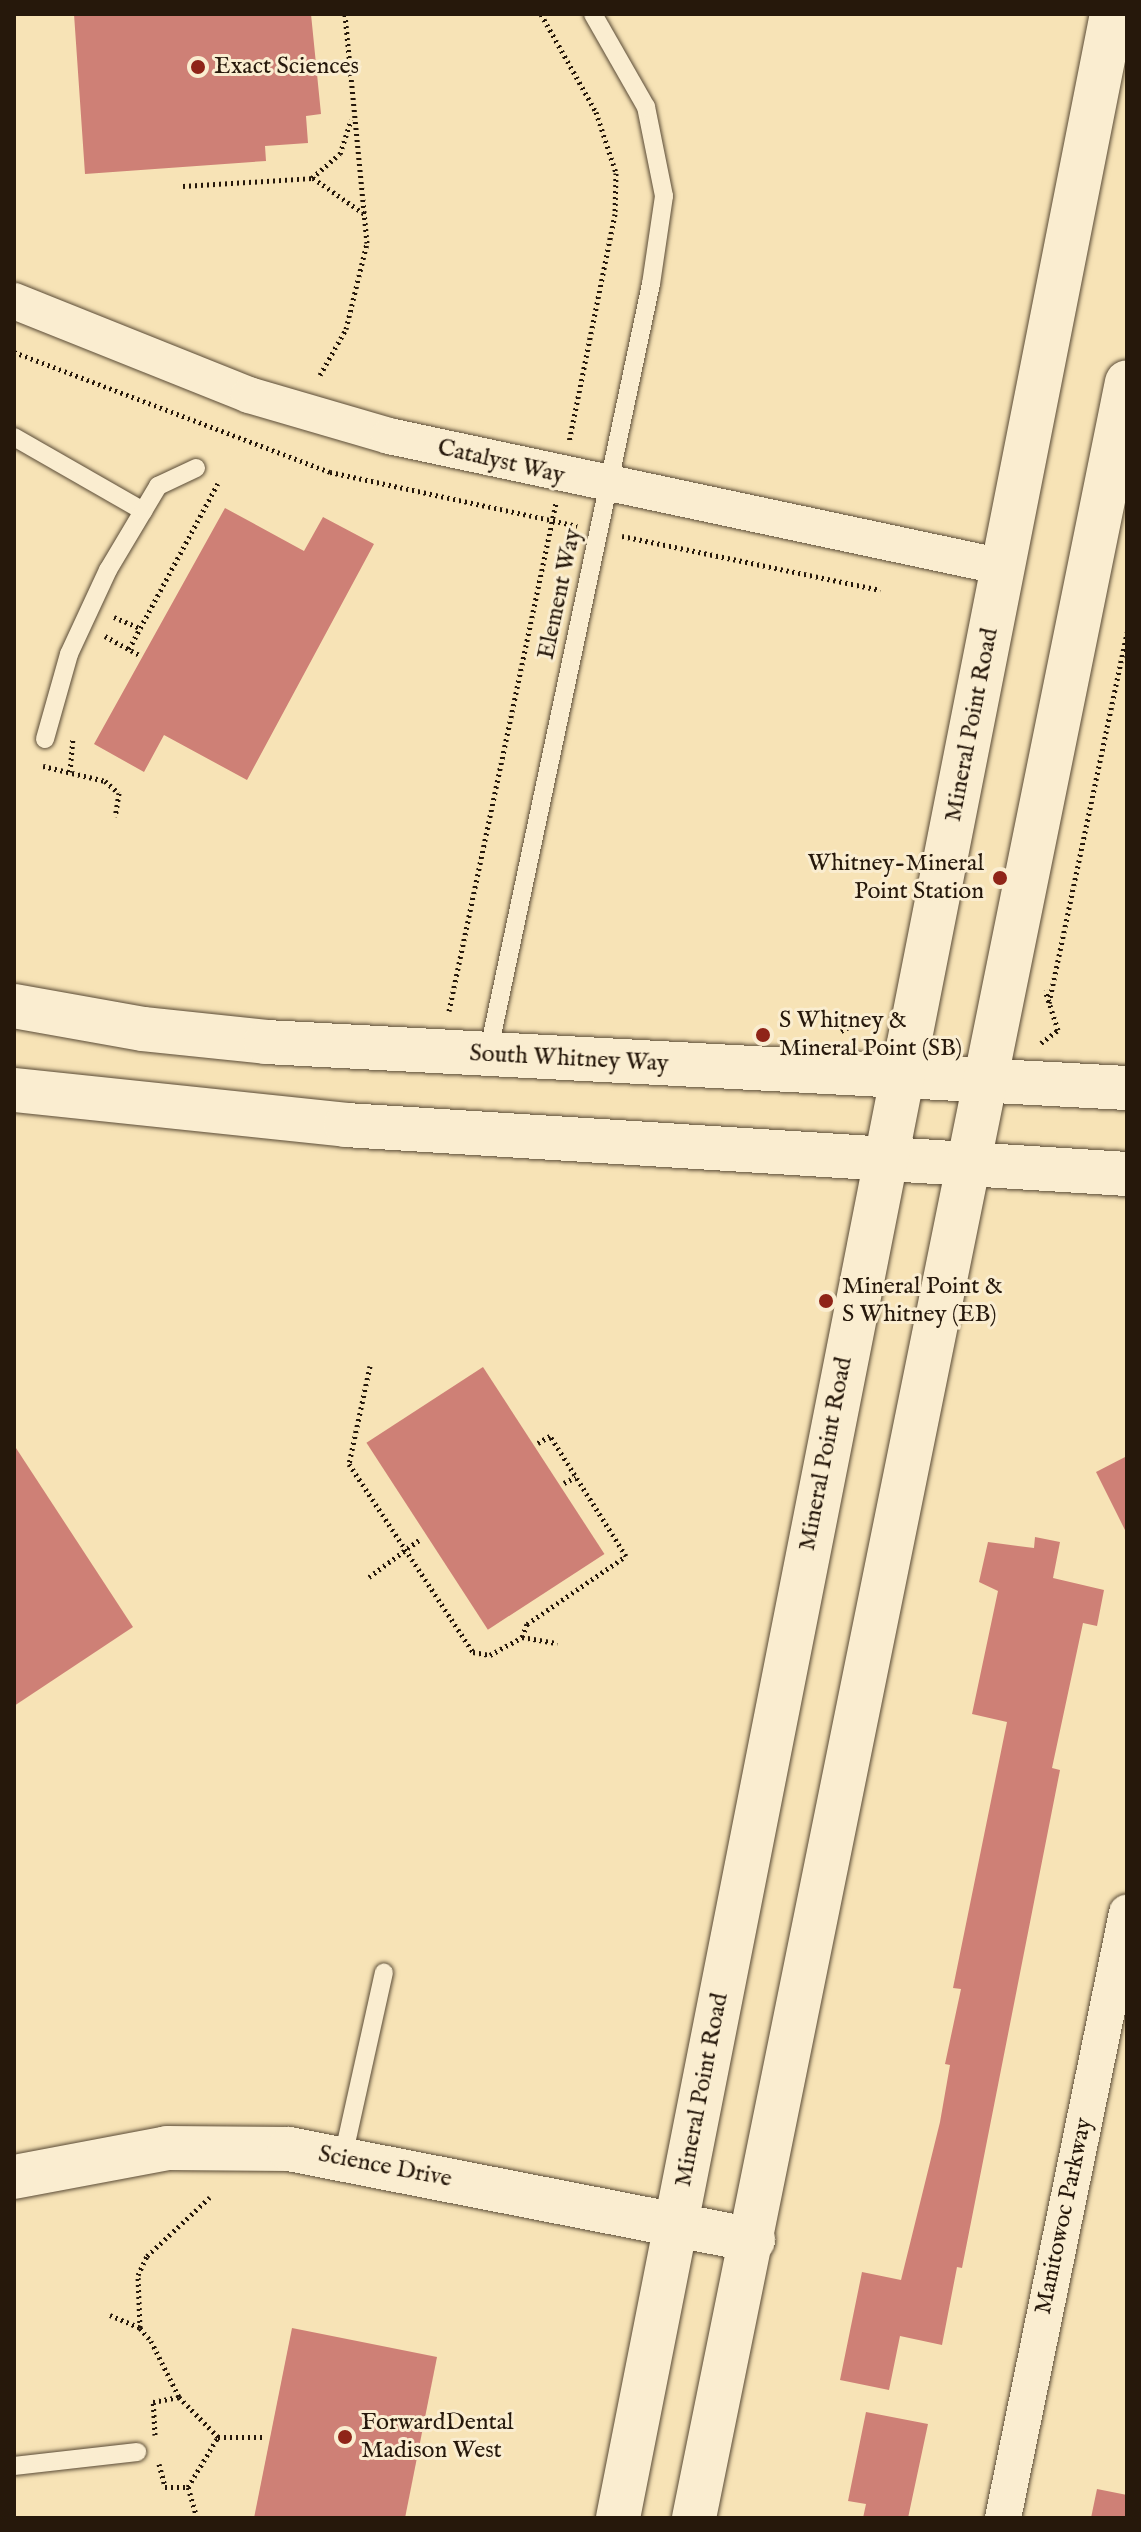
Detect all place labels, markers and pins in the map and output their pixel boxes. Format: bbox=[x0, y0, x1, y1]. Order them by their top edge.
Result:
place label: Exact Sciences bbox=[214, 53, 359, 81]
marker: Exact Sciences bbox=[189, 58, 207, 76]
place label: Whitney-Mineral Point Station bbox=[807, 850, 984, 906]
marker: Whitney-Mineral Point Station bbox=[991, 869, 1009, 887]
place label: S Whitney & Mineral Point (SB) bbox=[779, 1007, 962, 1063]
marker: S Whitney & Mineral Point (SB) bbox=[754, 1026, 772, 1044]
place label: Mineral Point & S Whitney (EB) bbox=[842, 1273, 1003, 1329]
marker: Mineral Point & S Whitney (EB) bbox=[817, 1292, 835, 1310]
place label: ForwardDental Madison West bbox=[361, 2409, 514, 2465]
marker: ForwardDental Madison West bbox=[336, 2428, 354, 2446]

